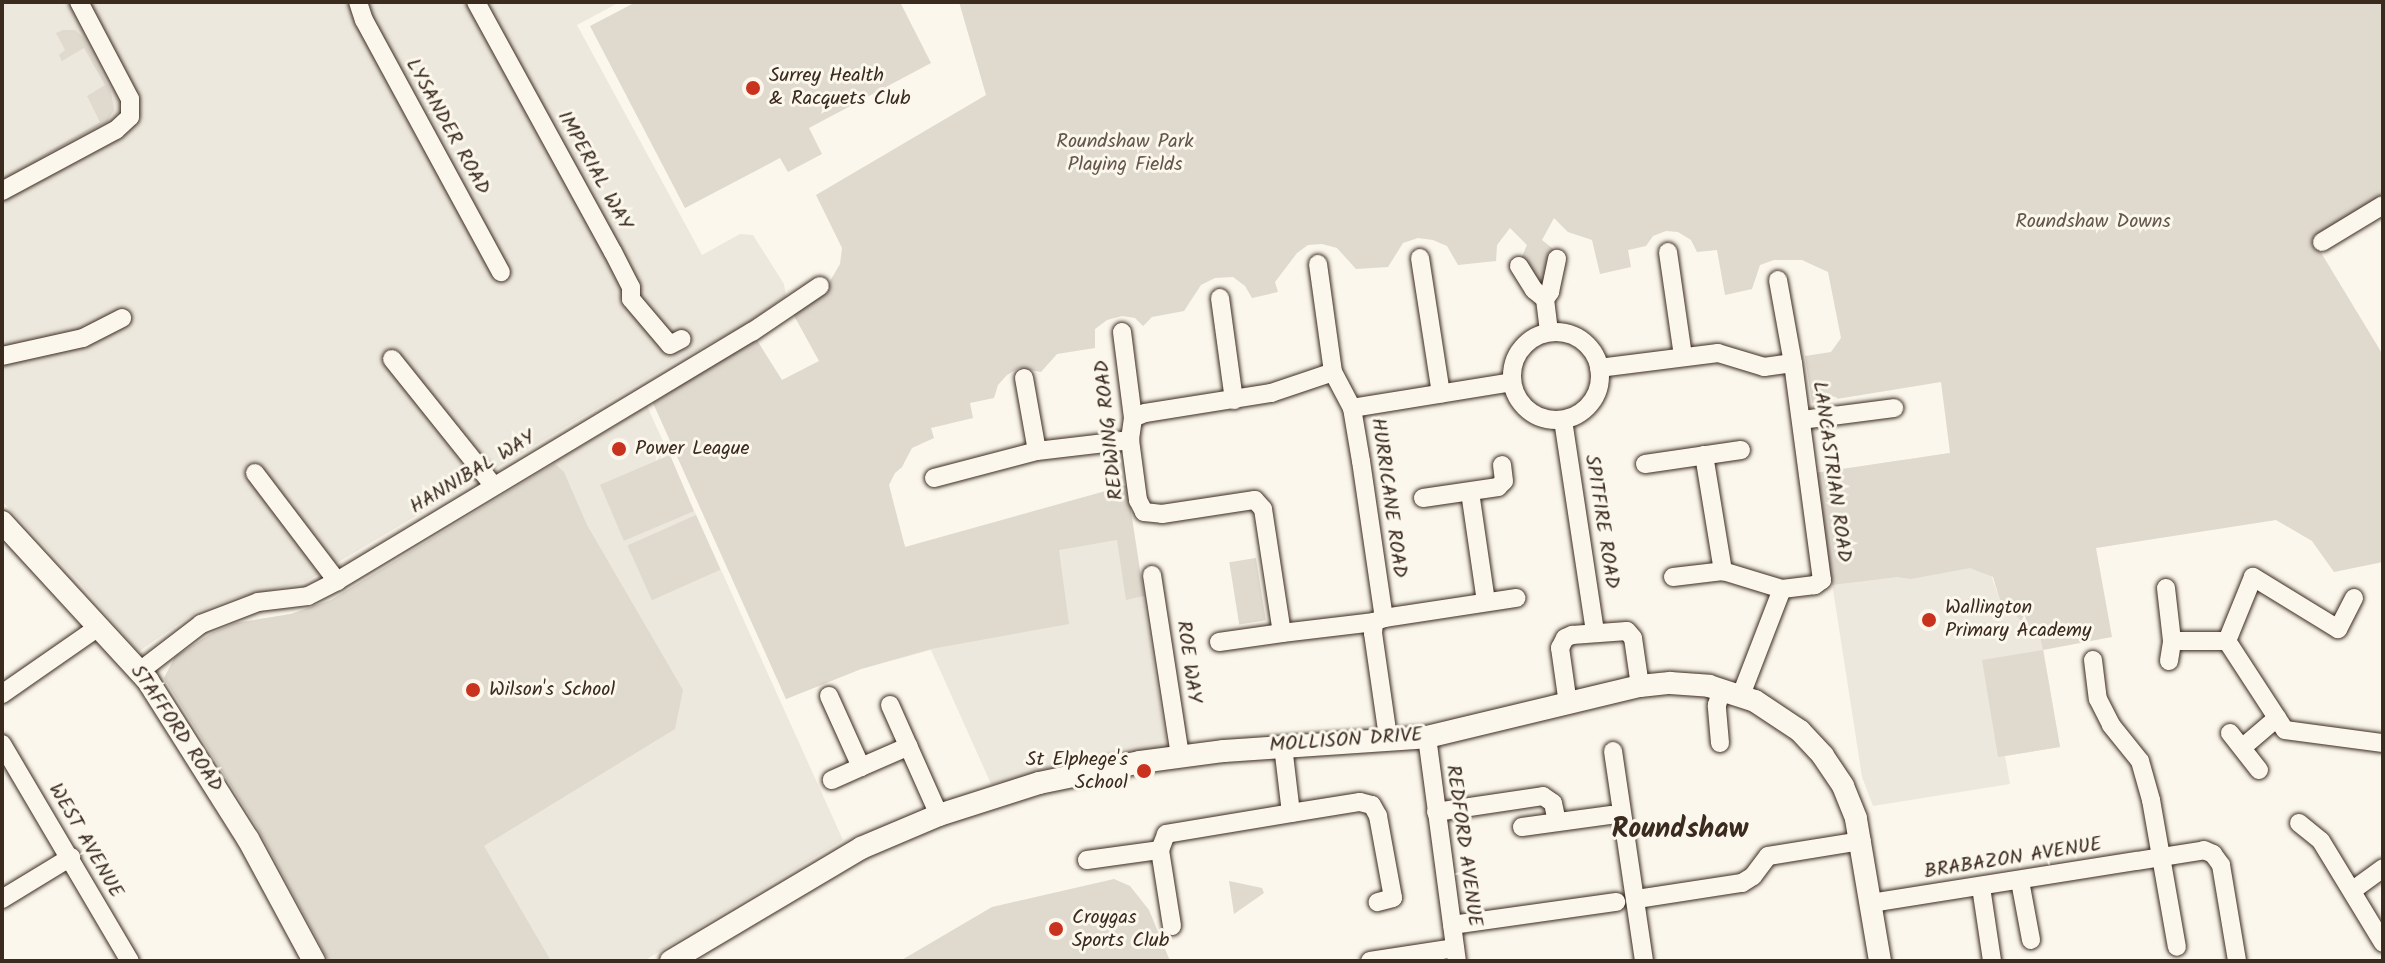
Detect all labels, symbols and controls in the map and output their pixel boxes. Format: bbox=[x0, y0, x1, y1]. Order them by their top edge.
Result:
street label: LYSANDER ROAD bbox=[400, 55, 494, 199]
place label: Surrey Health & Racquets Club bbox=[769, 64, 910, 111]
marker: Surrey Health & Racquets Club bbox=[744, 79, 762, 97]
street label: IMPERIAL WAY bbox=[551, 107, 637, 235]
park label: Roundshaw Park Playing Fields bbox=[1056, 130, 1194, 177]
park label: Roundshaw Downs bbox=[2015, 210, 2171, 234]
street label: REDWING ROAD bbox=[1091, 359, 1129, 501]
street label: LANCASTRIAN ROAD bbox=[1806, 380, 1856, 564]
street label: HURRICANE ROAD bbox=[1365, 416, 1411, 580]
street label: HANNIBAL WAY bbox=[406, 426, 540, 520]
place label: Power League bbox=[635, 437, 749, 461]
marker: Power League bbox=[610, 440, 628, 458]
street label: SPITFIRE ROAD bbox=[1579, 453, 1623, 591]
place label: Wallington Primary Academy bbox=[1945, 596, 2091, 643]
marker: Wallington Primary Academy bbox=[1920, 611, 1938, 629]
street label: ROE WAY bbox=[1170, 619, 1206, 705]
street label: STAFFORD ROAD bbox=[125, 661, 227, 797]
place label: Wilson's School bbox=[489, 678, 615, 702]
marker: Wilson's School bbox=[464, 681, 482, 699]
street label: MOLLISON DRIVE bbox=[1269, 724, 1423, 758]
place label: St Elphege's School bbox=[1026, 748, 1128, 795]
marker: St Elphege's School bbox=[1135, 762, 1153, 780]
street label: REDFORD AVENUE bbox=[1440, 763, 1486, 929]
street label: WEST AVENUE bbox=[43, 779, 127, 903]
district label: Roundshaw bbox=[1612, 813, 1748, 847]
street label: BRABAZON AVENUE bbox=[1923, 833, 2103, 885]
place label: Croygas Sports Club bbox=[1072, 906, 1169, 953]
marker: Croygas Sports Club bbox=[1047, 920, 1065, 938]

